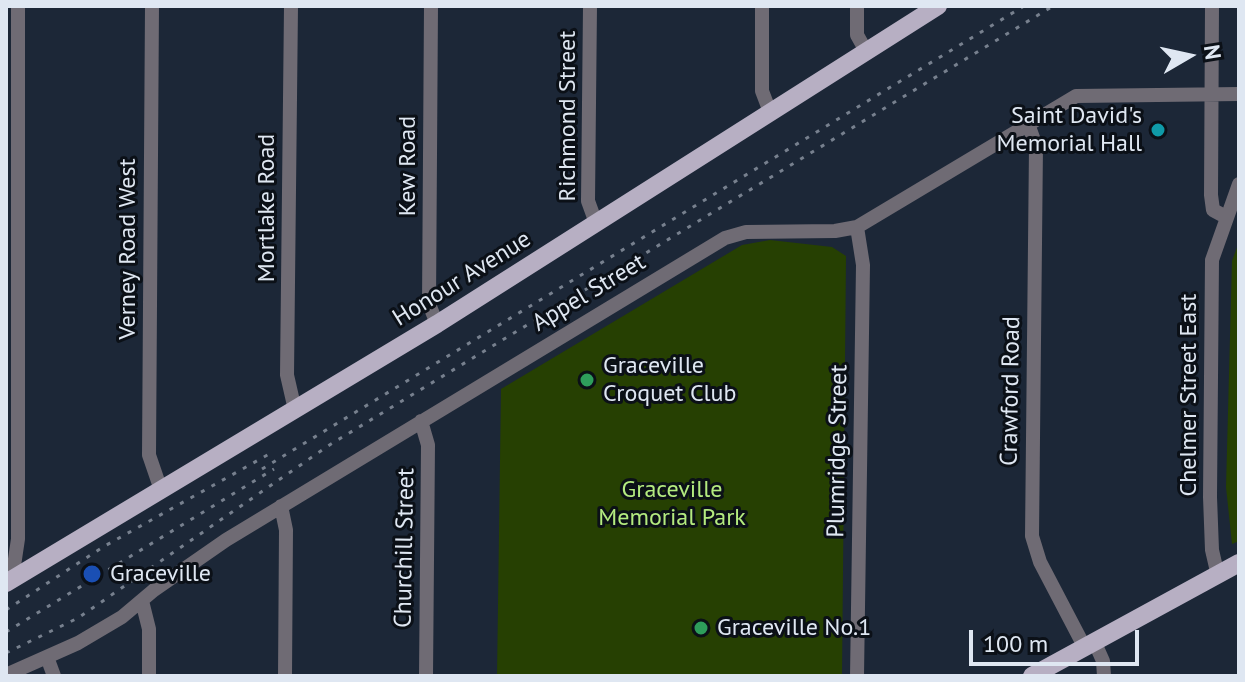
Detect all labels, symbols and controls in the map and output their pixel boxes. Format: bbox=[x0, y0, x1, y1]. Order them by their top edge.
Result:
north arrow bbox=[1149, 16, 1229, 96]
street label: Richmond Street bbox=[554, 31, 582, 201]
text: N bbox=[1198, 43, 1228, 62]
place label: Saint David's Memorial Hall bbox=[997, 102, 1142, 158]
street label: Kew Road bbox=[394, 116, 422, 216]
marker: Saint David's Memorial Hall bbox=[1149, 121, 1167, 139]
street label: Mortlake Road bbox=[253, 134, 281, 282]
street label: Verney Road West bbox=[114, 158, 142, 340]
street label: Honour Avenue bbox=[388, 225, 536, 333]
street label: Appel Street bbox=[527, 248, 651, 338]
street label: Chelmer Street East bbox=[1175, 294, 1203, 496]
street label: Crawford Road bbox=[995, 316, 1027, 466]
place label: Graceville Croquet Club bbox=[603, 352, 736, 408]
street label: Plumridge Street bbox=[822, 364, 854, 538]
marker: Graceville Croquet Club bbox=[578, 371, 596, 389]
street label: Churchill Street bbox=[389, 468, 421, 628]
park label: Graceville Memorial Park bbox=[598, 476, 746, 532]
place label: Graceville bbox=[110, 560, 211, 588]
marker: Graceville bbox=[81, 563, 103, 585]
place label: Graceville No.1 bbox=[717, 614, 871, 642]
scale bar bbox=[973, 614, 1143, 664]
marker: Graceville No.1 bbox=[692, 619, 710, 637]
text: 100 m bbox=[983, 628, 1048, 659]

